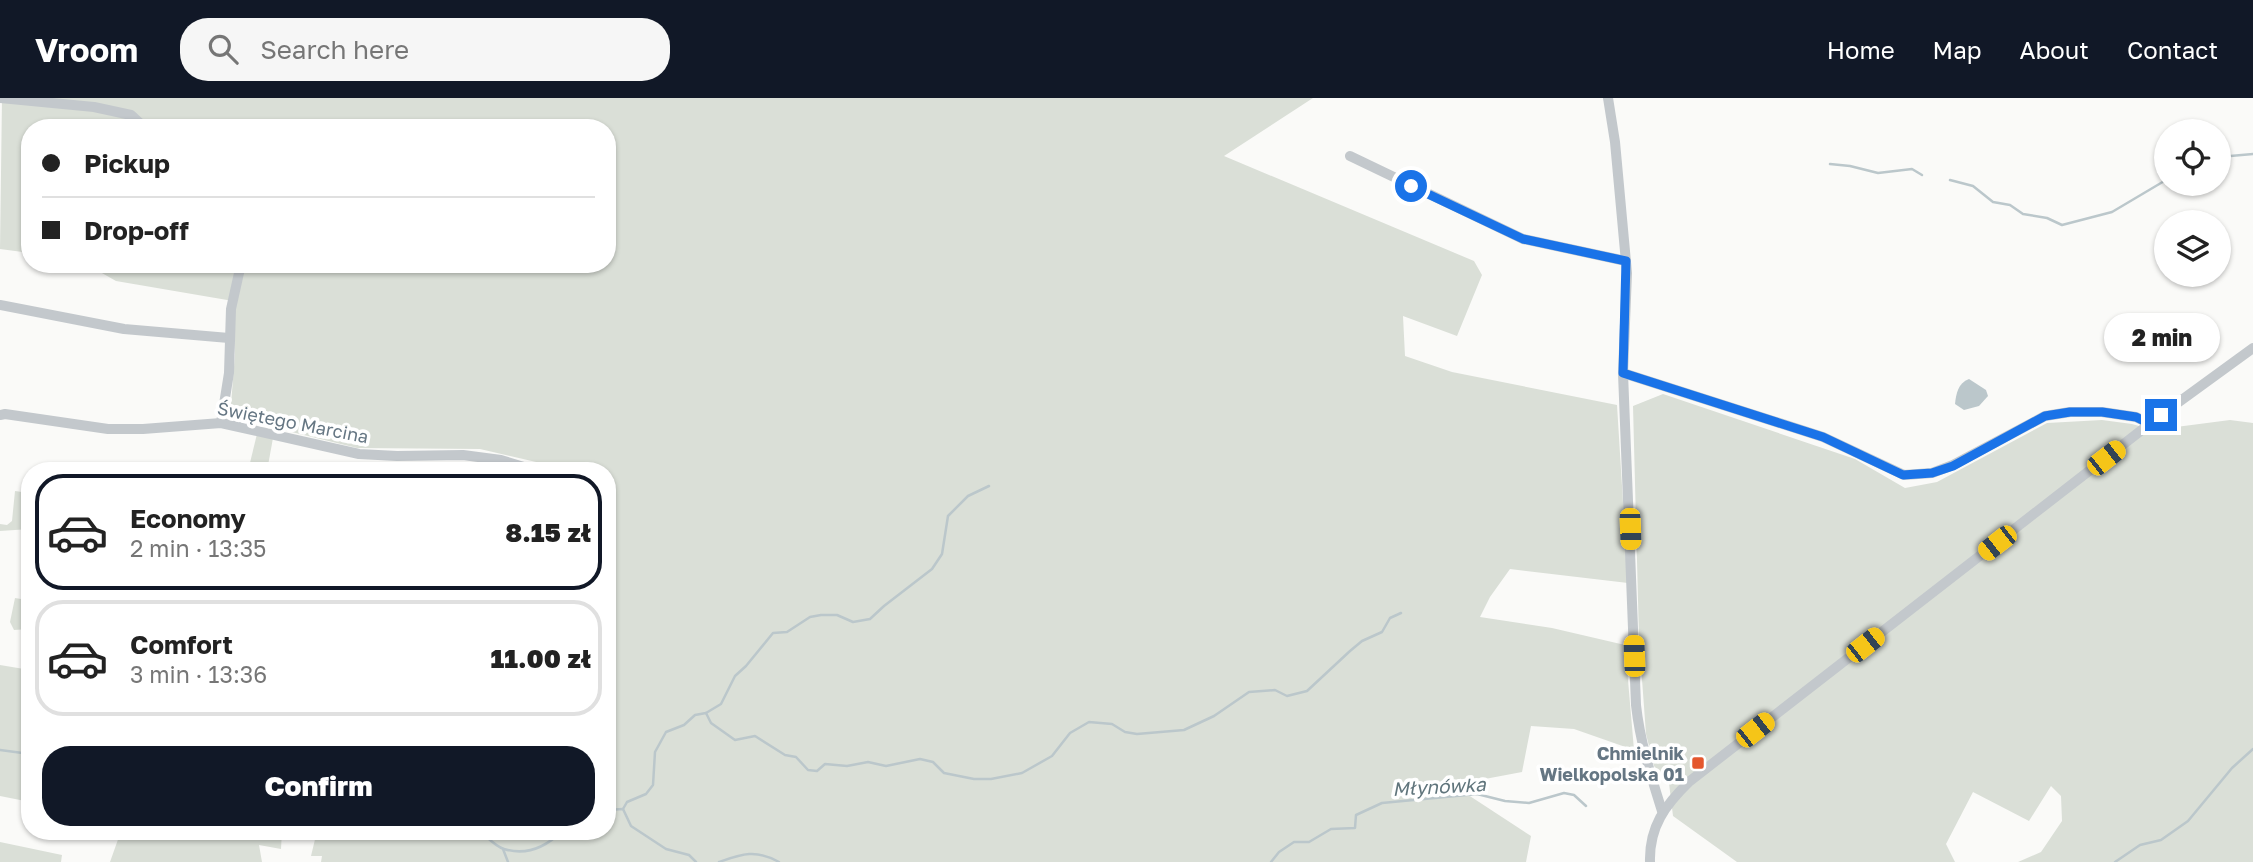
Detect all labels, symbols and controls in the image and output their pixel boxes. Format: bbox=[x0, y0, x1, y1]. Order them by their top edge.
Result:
search box bbox=[180, 18, 670, 81]
text: Vroom bbox=[35, 30, 138, 69]
icon: search bbox=[204, 30, 242, 68]
text: Search here bbox=[260, 34, 409, 65]
text: Home bbox=[1827, 35, 1895, 64]
text: Map bbox=[1933, 35, 1982, 64]
text: About bbox=[2020, 35, 2089, 64]
text: Contact bbox=[2127, 35, 2218, 64]
map controls bbox=[2154, 119, 2231, 287]
button: locate bbox=[2154, 119, 2231, 196]
text: Pickup bbox=[84, 148, 170, 179]
route start bbox=[1395, 170, 1427, 202]
button: layers bbox=[2154, 210, 2231, 287]
text: Drop-off bbox=[84, 215, 189, 246]
callout: 2 min bbox=[2103, 314, 2219, 362]
text: 2 min bbox=[2132, 323, 2192, 351]
street label: Świętego Marcina bbox=[216, 397, 370, 447]
route end bbox=[2145, 399, 2177, 431]
car bbox=[2083, 437, 2130, 479]
icon: car bbox=[46, 501, 109, 564]
text: Economy bbox=[130, 503, 246, 534]
car bbox=[1619, 508, 1642, 550]
text: 8.15 zł bbox=[505, 517, 591, 548]
car bbox=[1974, 522, 2021, 564]
text: 2 min · 13:35 bbox=[130, 534, 266, 562]
car bbox=[1842, 624, 1889, 666]
icon: car bbox=[46, 627, 109, 690]
text: Comfort bbox=[130, 629, 233, 660]
car bbox=[1623, 635, 1646, 677]
text: 11.00 zł bbox=[491, 643, 591, 674]
text: 3 min · 13:36 bbox=[130, 660, 267, 688]
car bbox=[1732, 709, 1779, 751]
place label: Chmielnik Wielkopolska 01 bbox=[1539, 742, 1685, 785]
button: Confirm bbox=[42, 746, 595, 826]
marker: Chmielnik Wielkopolska 01 bbox=[1690, 755, 1706, 771]
water label: Młynówka bbox=[1392, 772, 1487, 800]

